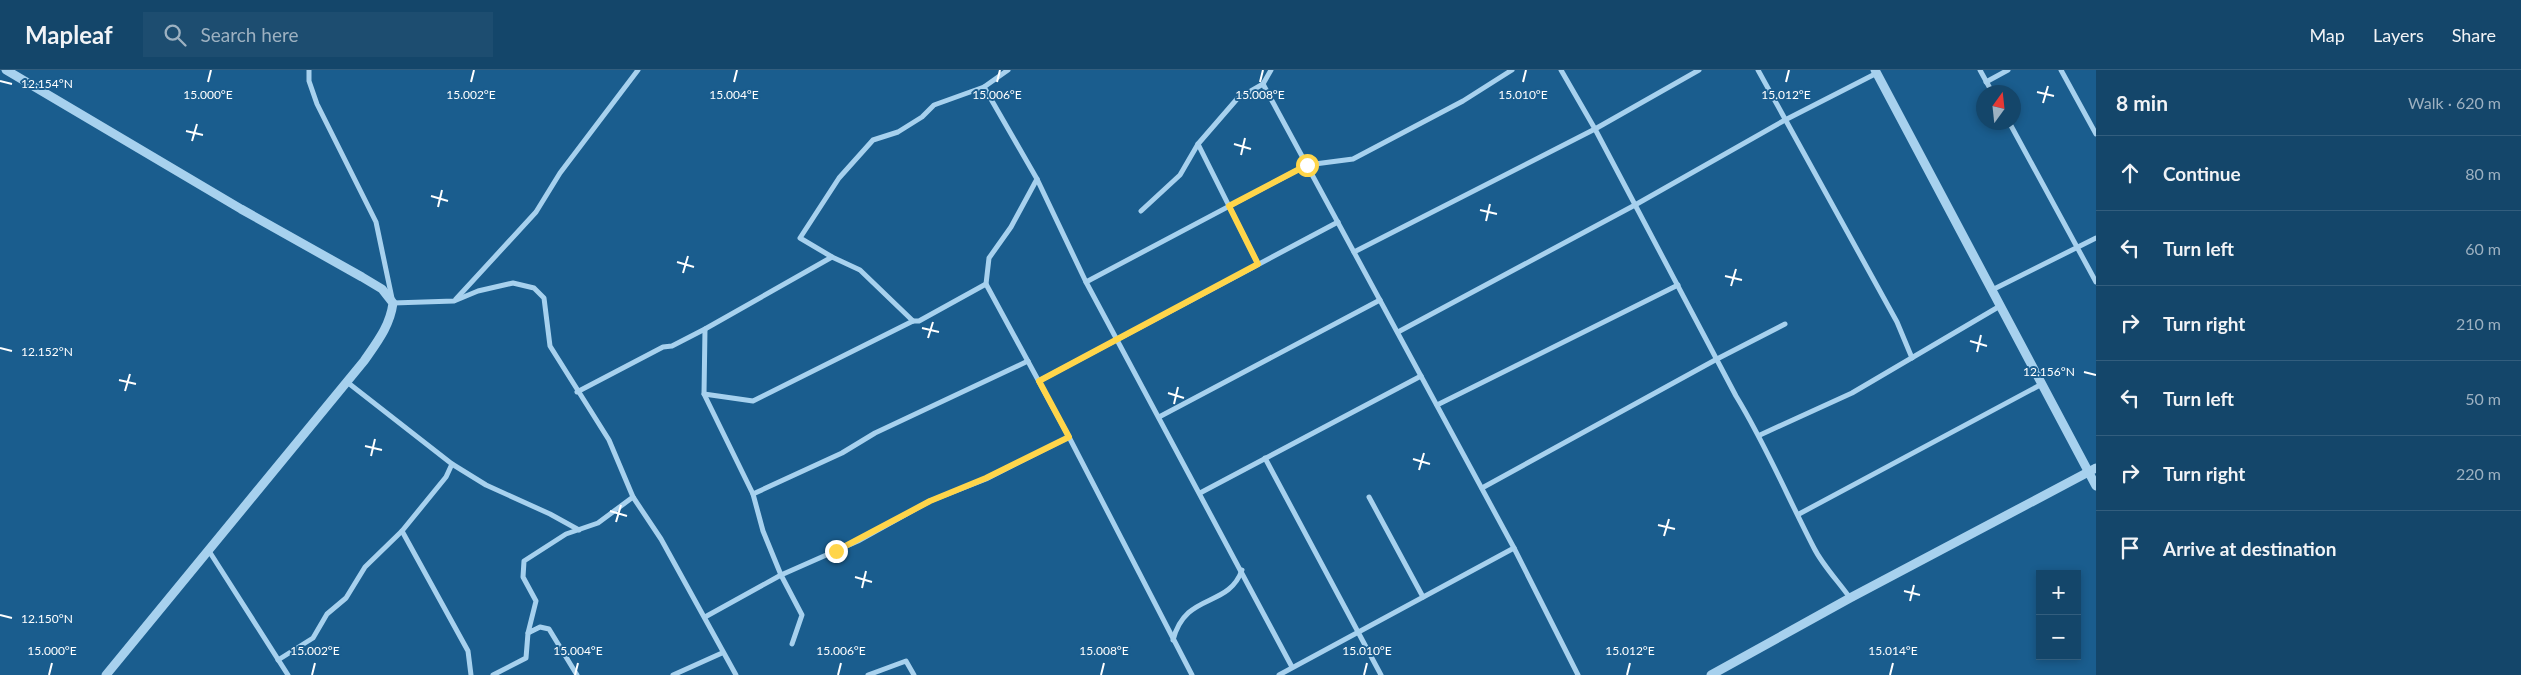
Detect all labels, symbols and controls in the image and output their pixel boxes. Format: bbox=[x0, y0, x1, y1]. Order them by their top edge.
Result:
search box bbox=[143, 12, 493, 57]
text: Mapleaf bbox=[25, 20, 113, 49]
icon: search bbox=[161, 21, 189, 49]
text: Search here bbox=[201, 23, 299, 46]
text: Map bbox=[2309, 24, 2345, 46]
text: Layers bbox=[2373, 24, 2424, 46]
text: Share bbox=[2452, 24, 2496, 46]
text: 12.154°N bbox=[21, 76, 73, 91]
north arrow bbox=[1976, 85, 2021, 130]
text: 15.000°E bbox=[183, 87, 233, 102]
text: 15.002°E bbox=[446, 87, 496, 102]
text: 15.004°E bbox=[709, 87, 759, 102]
text: 15.006°E bbox=[972, 87, 1022, 102]
text: 15.008°E bbox=[1235, 87, 1285, 102]
text: 15.010°E bbox=[1498, 87, 1548, 102]
text: 15.012°E bbox=[1761, 87, 1811, 102]
text: 8 min bbox=[2116, 90, 2168, 115]
text: Walk · 620 m bbox=[2408, 93, 2501, 112]
route start bbox=[1296, 154, 1319, 177]
icon: ahead bbox=[2116, 159, 2144, 187]
text: Continue bbox=[2163, 162, 2241, 185]
text: 80 m bbox=[2465, 164, 2501, 183]
icon: left bbox=[2116, 234, 2144, 262]
text: Turn left bbox=[2163, 237, 2234, 260]
text: 60 m bbox=[2465, 239, 2501, 258]
icon: right bbox=[2116, 309, 2144, 337]
text: Turn right bbox=[2163, 312, 2245, 335]
text: 210 m bbox=[2456, 314, 2501, 333]
text: 12.152°N bbox=[21, 344, 73, 359]
text: 12.156°N bbox=[2023, 364, 2075, 379]
icon: left bbox=[2116, 384, 2144, 412]
text: Turn left bbox=[2163, 387, 2234, 410]
text: 50 m bbox=[2465, 389, 2501, 408]
icon: right bbox=[2116, 459, 2144, 487]
text: Turn right bbox=[2163, 462, 2245, 485]
text: 220 m bbox=[2456, 464, 2501, 483]
icon: arrive bbox=[2116, 534, 2144, 562]
text: Arrive at destination bbox=[2163, 537, 2336, 560]
route end bbox=[825, 540, 848, 563]
map controls bbox=[2036, 570, 2081, 660]
button: + bbox=[2036, 570, 2081, 615]
text: 12.150°N bbox=[21, 611, 73, 626]
button: − bbox=[2036, 615, 2081, 660]
text: 15.000°E bbox=[27, 643, 77, 658]
text: 15.002°E bbox=[290, 643, 340, 658]
text: 15.004°E bbox=[553, 643, 603, 658]
text: 15.006°E bbox=[816, 643, 866, 658]
text: 15.008°E bbox=[1079, 643, 1129, 658]
text: 15.010°E bbox=[1342, 643, 1392, 658]
text: 15.012°E bbox=[1605, 643, 1655, 658]
text: 15.014°E bbox=[1868, 643, 1918, 658]

